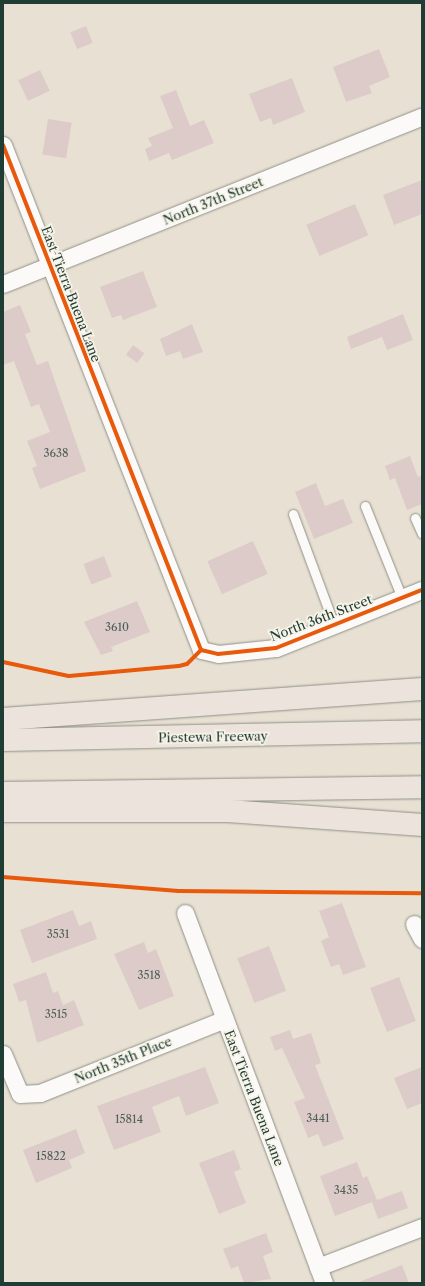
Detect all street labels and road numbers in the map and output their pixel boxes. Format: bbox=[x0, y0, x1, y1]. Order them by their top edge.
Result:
street label: North 37th Street bbox=[161, 174, 265, 228]
street label: East Tierra Buena Lane bbox=[38, 223, 104, 365]
street label: North 36th Street bbox=[268, 591, 374, 645]
street label: Piestewa Freeway bbox=[158, 728, 268, 746]
street label: East Tierra Buena Lane bbox=[221, 1027, 287, 1169]
street label: North 35th Place bbox=[72, 1033, 174, 1087]

